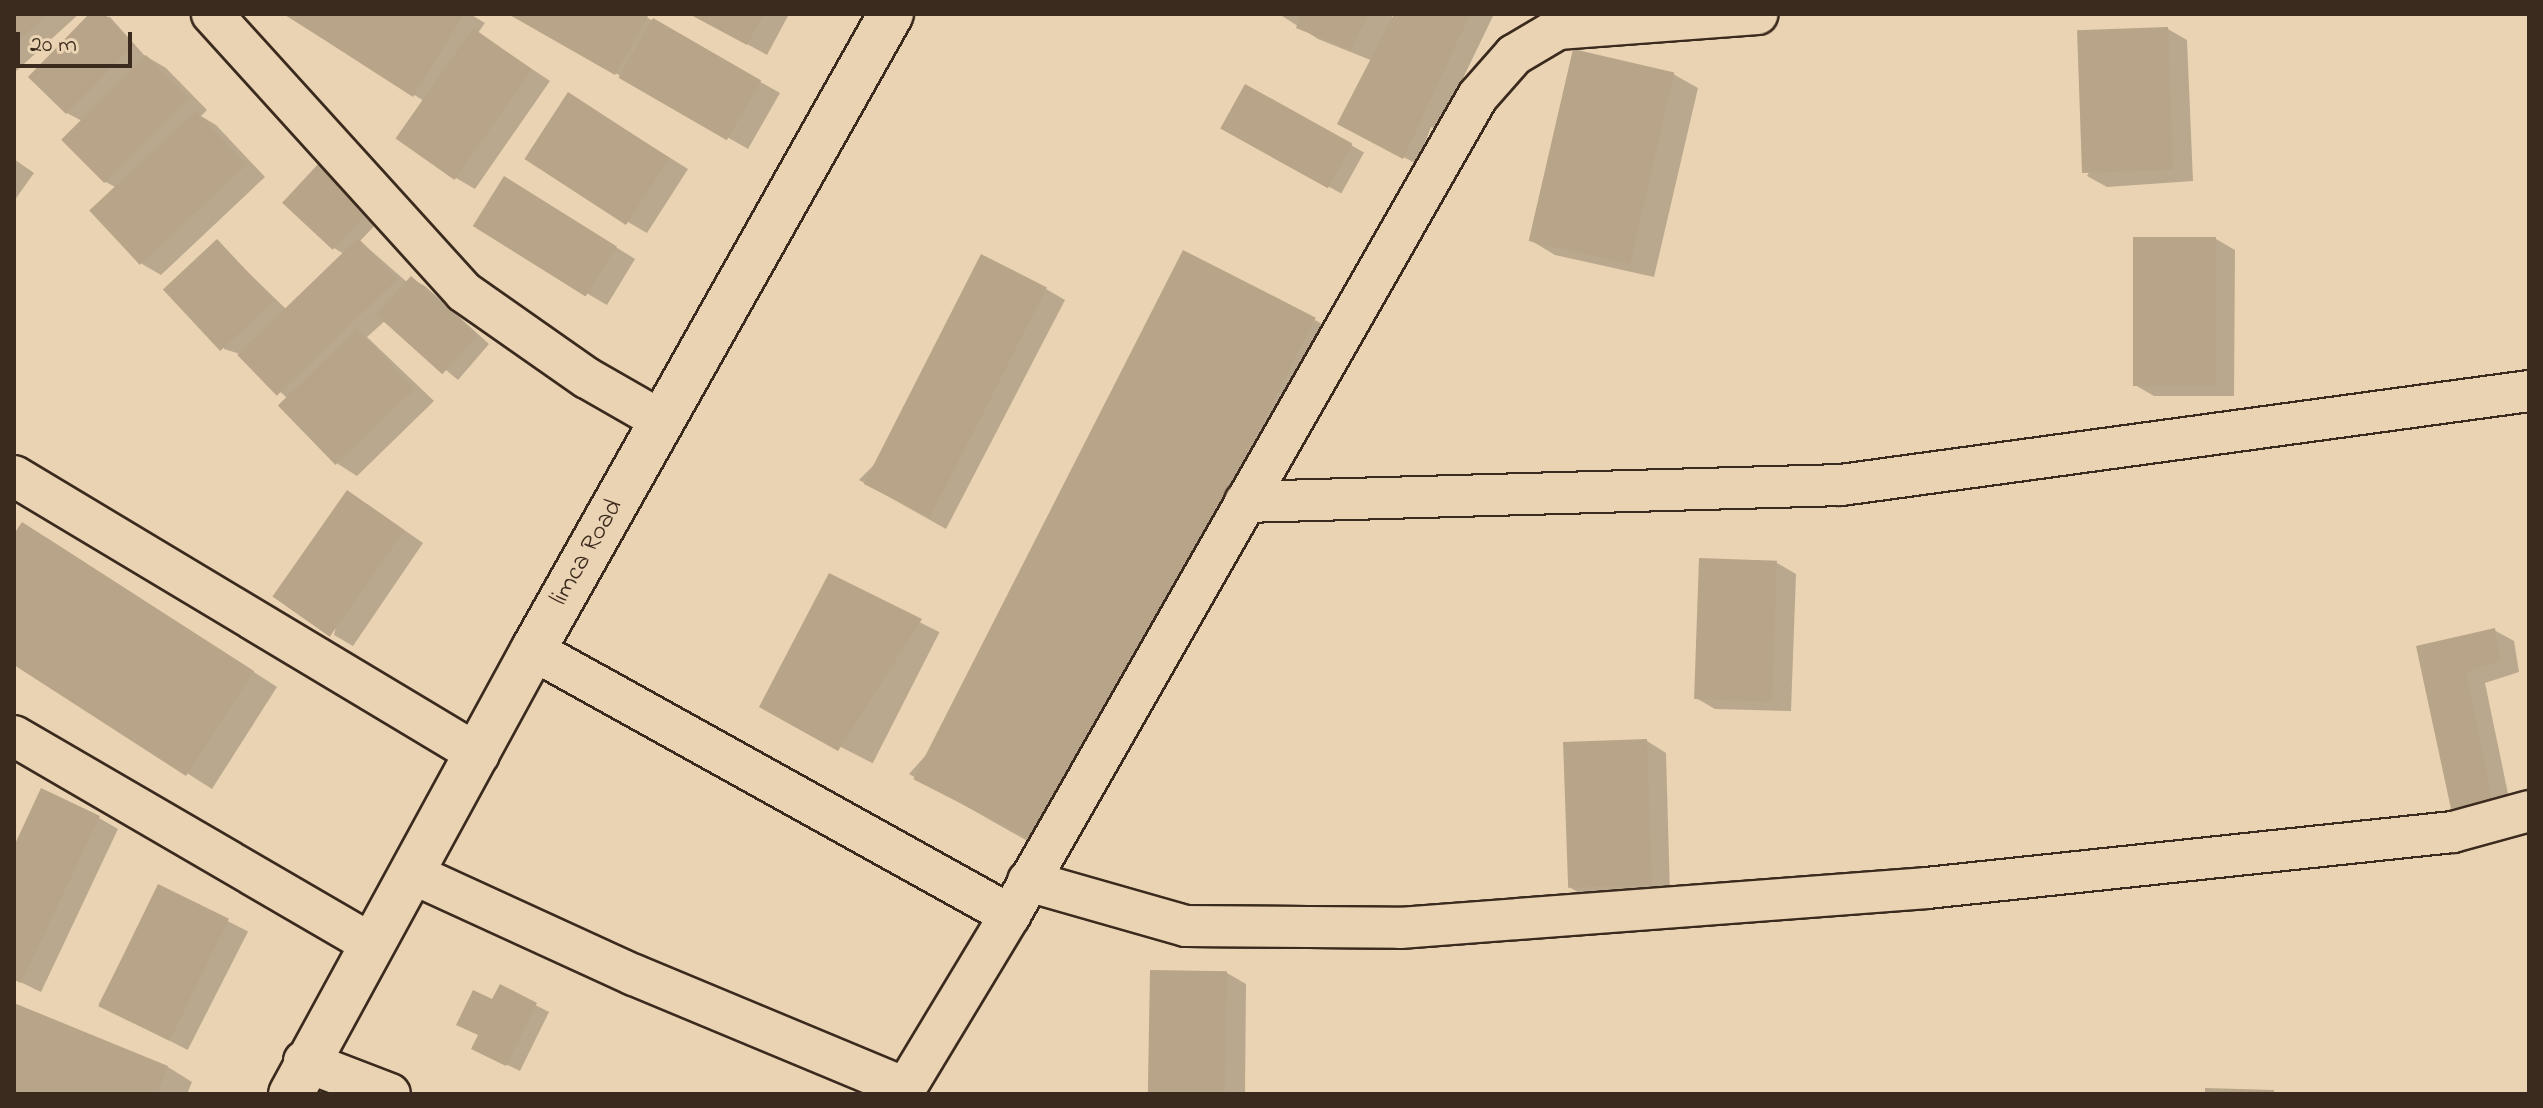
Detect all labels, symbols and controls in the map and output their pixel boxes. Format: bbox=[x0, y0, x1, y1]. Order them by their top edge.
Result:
scale bar bbox=[20, 16, 136, 66]
text: 20 m bbox=[30, 28, 77, 63]
street label: limca Road bbox=[545, 494, 631, 612]

